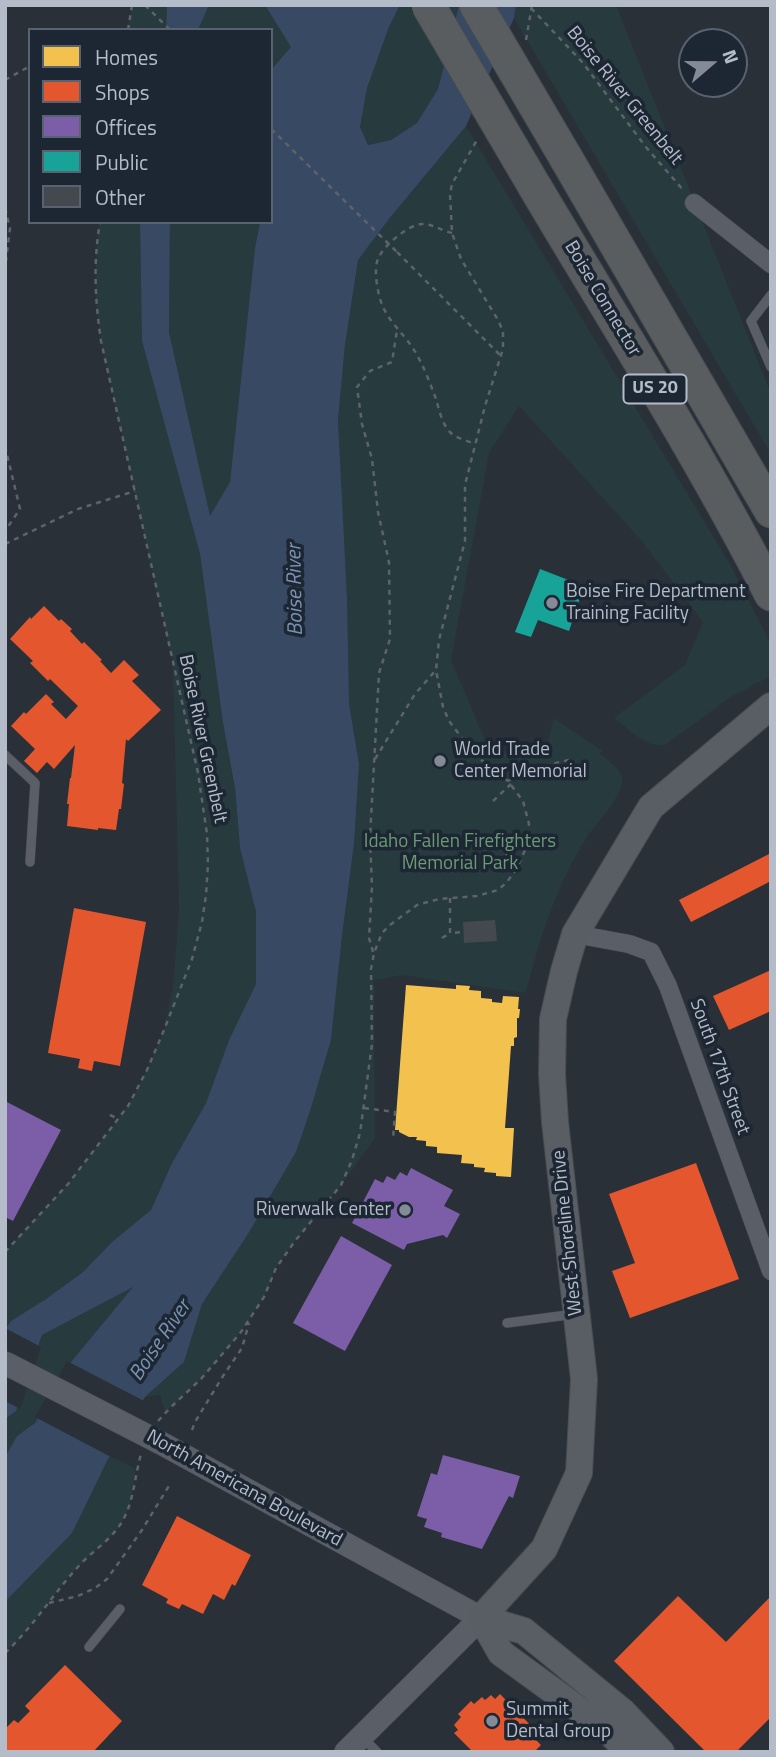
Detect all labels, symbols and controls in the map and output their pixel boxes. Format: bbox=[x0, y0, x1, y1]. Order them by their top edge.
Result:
street label: Boise River Greenbelt bbox=[561, 22, 687, 170]
legend bbox=[28, 28, 273, 224]
north arrow bbox=[678, 28, 748, 98]
text: Homes bbox=[95, 41, 158, 73]
text: N bbox=[715, 45, 747, 67]
text: Shops bbox=[95, 76, 150, 108]
text: Offices bbox=[95, 111, 157, 143]
text: Public bbox=[95, 146, 148, 178]
text: Other bbox=[95, 181, 145, 213]
street label: Boise Connector bbox=[559, 237, 645, 361]
road number: US 20 bbox=[624, 374, 686, 404]
water label: Boise River bbox=[283, 544, 309, 636]
place label: Boise Fire Department Training Facility bbox=[566, 581, 746, 625]
marker: Boise Fire Department Training Facility bbox=[544, 595, 560, 611]
street label: Boise River Greenbelt bbox=[173, 653, 231, 825]
place label: World Trade Center Memorial bbox=[454, 739, 587, 783]
marker: World Trade Center Memorial bbox=[432, 753, 448, 769]
park label: Idaho Fallen Firefighters Memorial Park bbox=[364, 831, 556, 875]
street label: South 17th Street bbox=[684, 996, 754, 1138]
street label: West Shoreline Drive bbox=[548, 1149, 588, 1317]
place label: Riverwalk Center bbox=[256, 1199, 391, 1221]
marker: Riverwalk Center bbox=[397, 1202, 413, 1218]
water label: Boise River bbox=[125, 1296, 197, 1386]
street label: North Americana Boulevard bbox=[142, 1426, 346, 1552]
place label: Summit Dental Group bbox=[506, 1699, 611, 1743]
marker: Summit Dental Group bbox=[484, 1713, 500, 1729]

